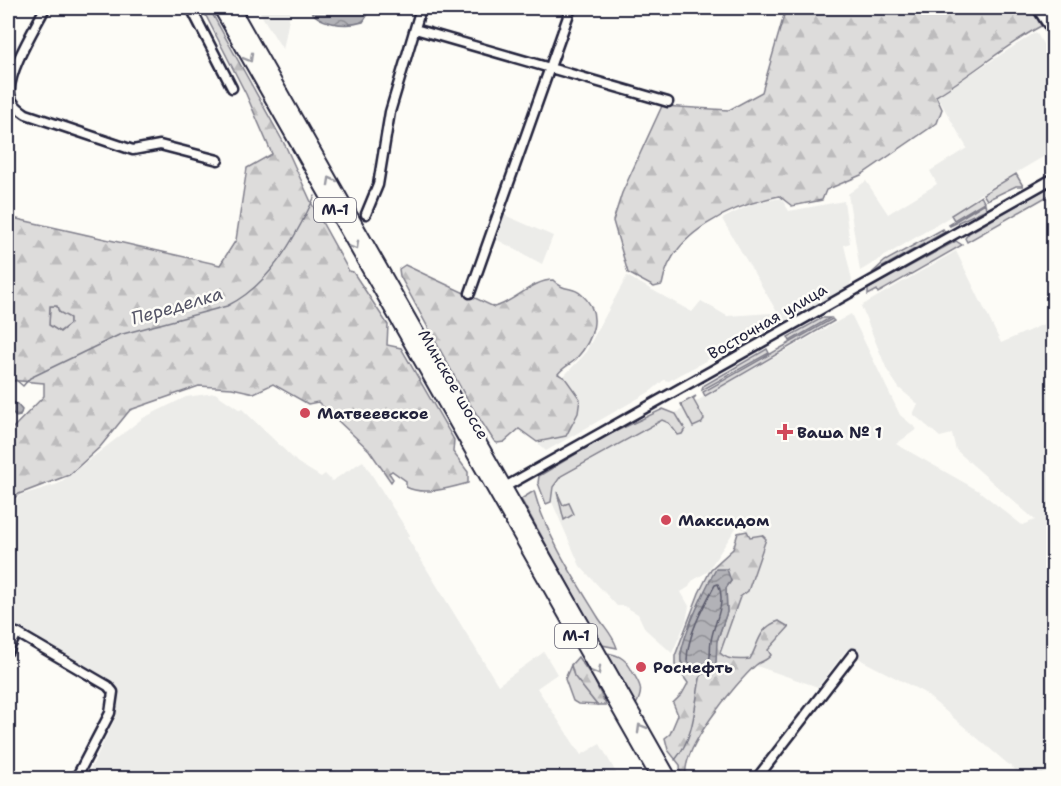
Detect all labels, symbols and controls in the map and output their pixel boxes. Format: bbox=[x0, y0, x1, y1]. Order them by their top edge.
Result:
one-way arrow bbox=[242, 52, 253, 63]
one-way arrow bbox=[327, 177, 338, 187]
road number: М-1 bbox=[314, 198, 356, 222]
one-way arrow bbox=[348, 240, 359, 251]
street label: Восточная улица bbox=[704, 279, 831, 364]
water label: Переделка bbox=[128, 281, 226, 331]
street label: Минское шоссе bbox=[414, 325, 494, 443]
place label: Матвеевское bbox=[317, 403, 429, 424]
marker: Матвеевское bbox=[298, 406, 312, 420]
place label: Ваша № 1 bbox=[797, 422, 882, 443]
marker: Ваша № 1 bbox=[778, 425, 792, 439]
place label: Максидом bbox=[678, 510, 770, 531]
marker: Максидом bbox=[659, 513, 673, 527]
road number: М-1 bbox=[555, 624, 597, 648]
place label: Роснефть bbox=[653, 657, 733, 678]
marker: Роснефть bbox=[634, 660, 648, 674]
one-way arrow bbox=[590, 665, 601, 675]
one-way arrow bbox=[637, 724, 649, 734]

